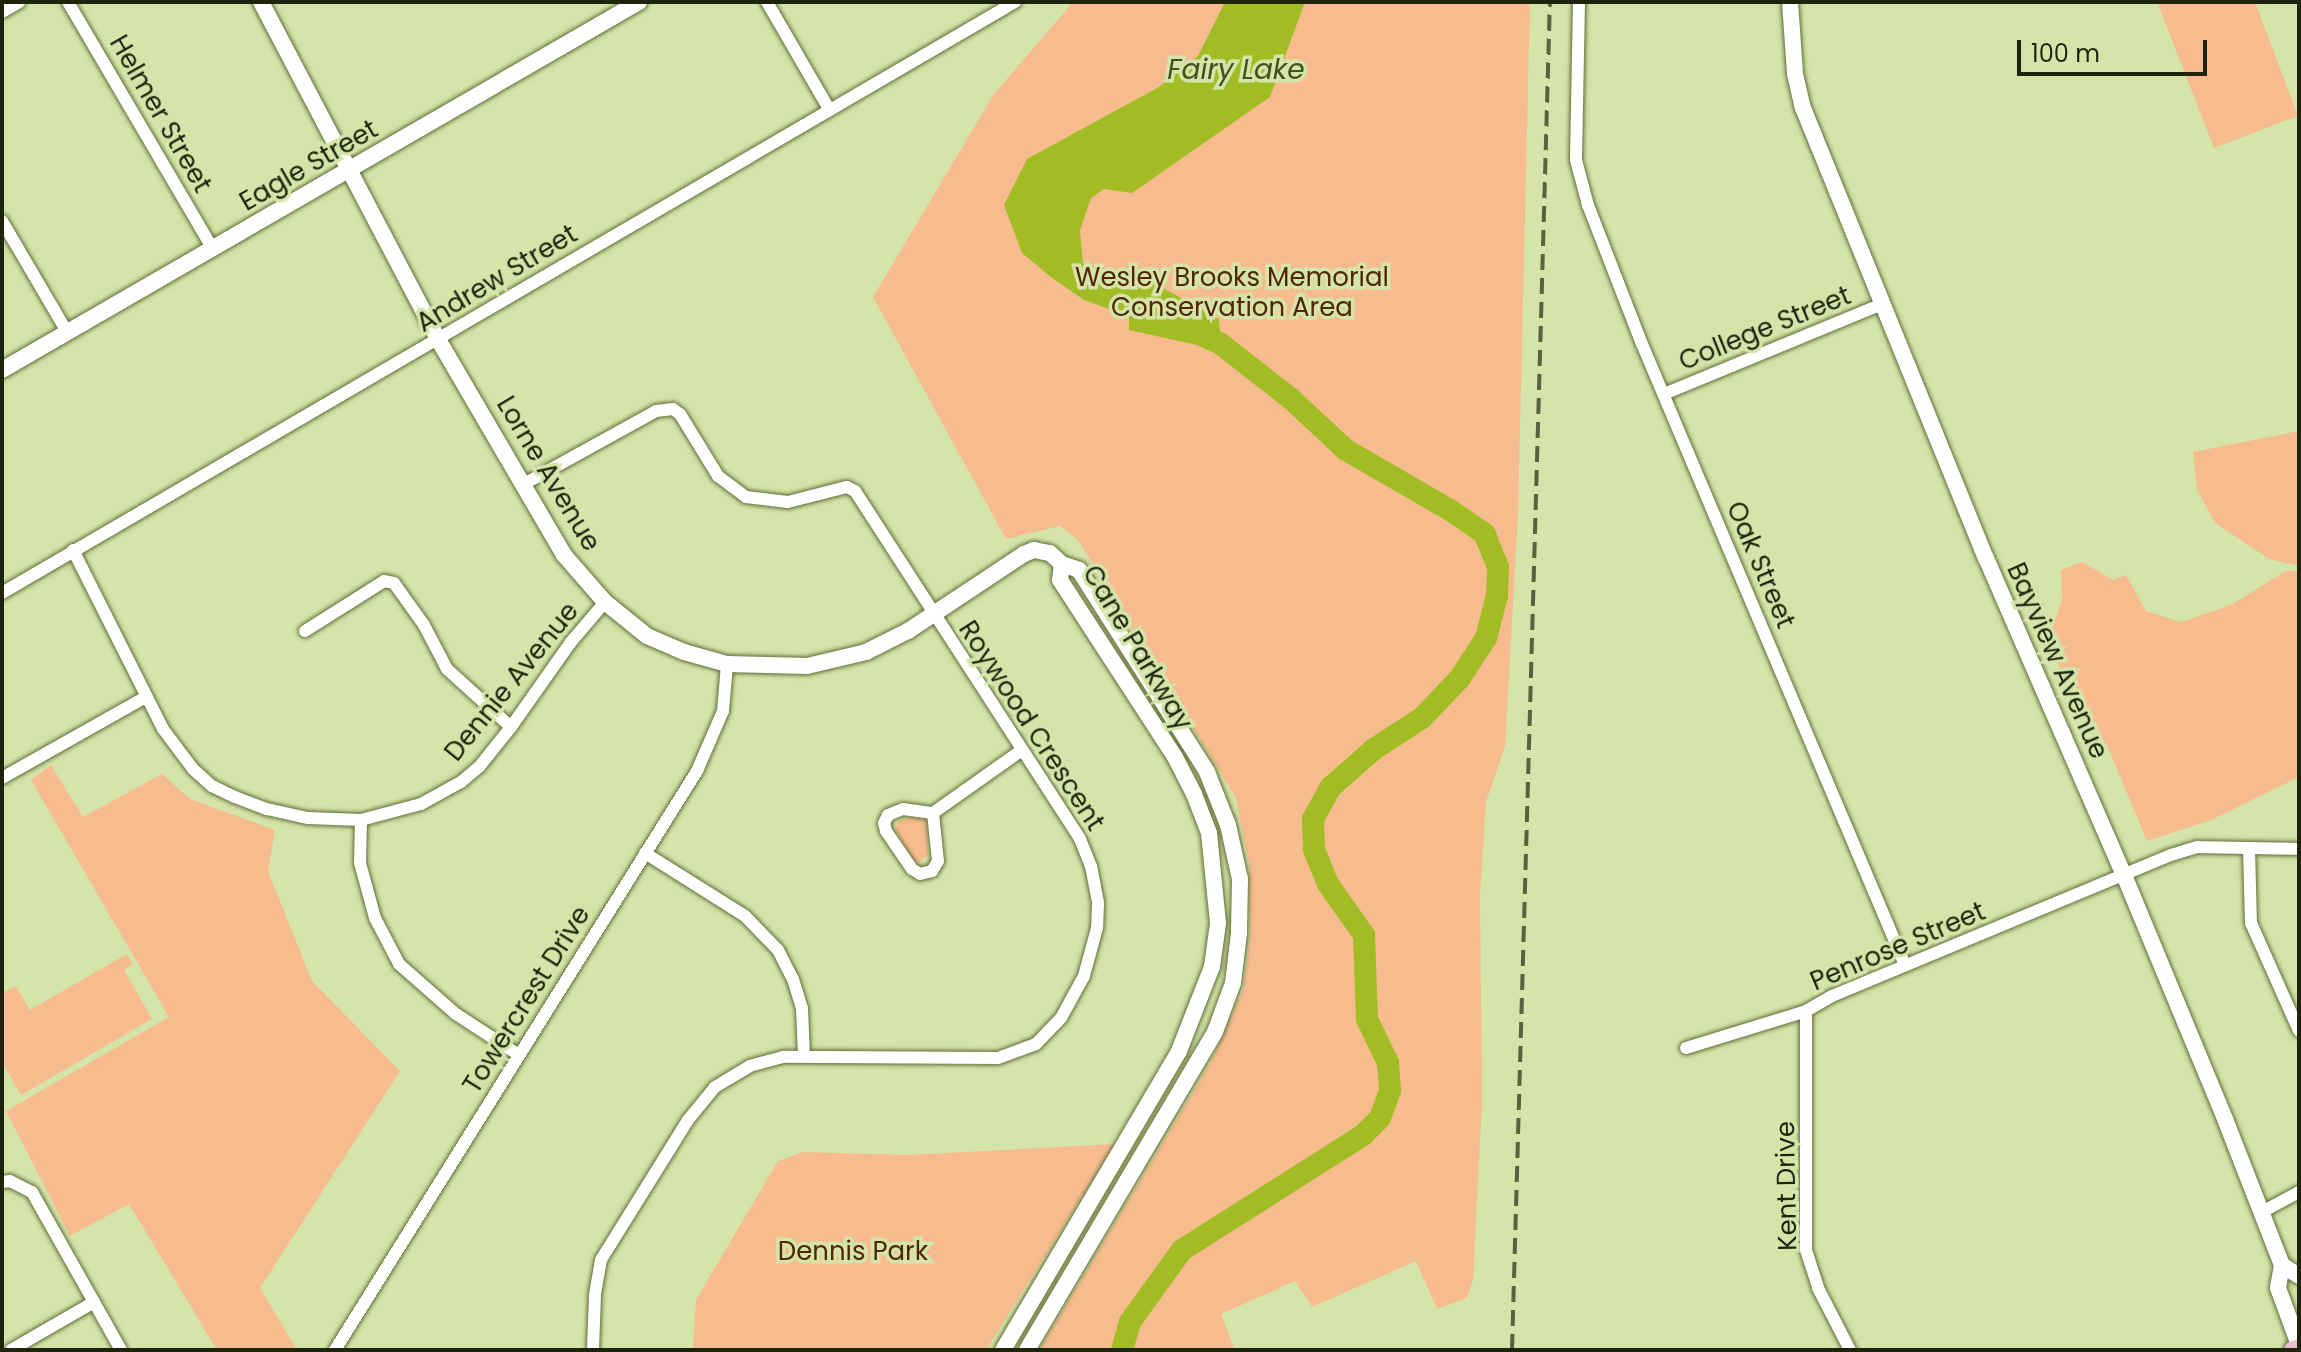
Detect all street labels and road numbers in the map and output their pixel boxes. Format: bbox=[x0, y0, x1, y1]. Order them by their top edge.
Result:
street label: Helmer Street bbox=[102, 30, 218, 198]
street label: Eagle Street bbox=[234, 114, 384, 218]
street label: Andrew Street bbox=[411, 219, 583, 339]
street label: College Street bbox=[1675, 280, 1855, 378]
street label: Lorne Avenue bbox=[490, 391, 606, 557]
street label: Oak Street bbox=[1719, 497, 1801, 633]
street label: Bayview Avenue bbox=[2000, 558, 2114, 764]
street label: Cane Parkway bbox=[1076, 560, 1198, 736]
street label: Dennie Avenue bbox=[439, 596, 585, 768]
street label: Roywood Crescent bbox=[952, 615, 1110, 837]
street label: Penrose Street bbox=[1806, 896, 1990, 998]
street label: Towercrest Drive bbox=[457, 901, 597, 1099]
street label: Kent Drive bbox=[1770, 1121, 1804, 1251]

